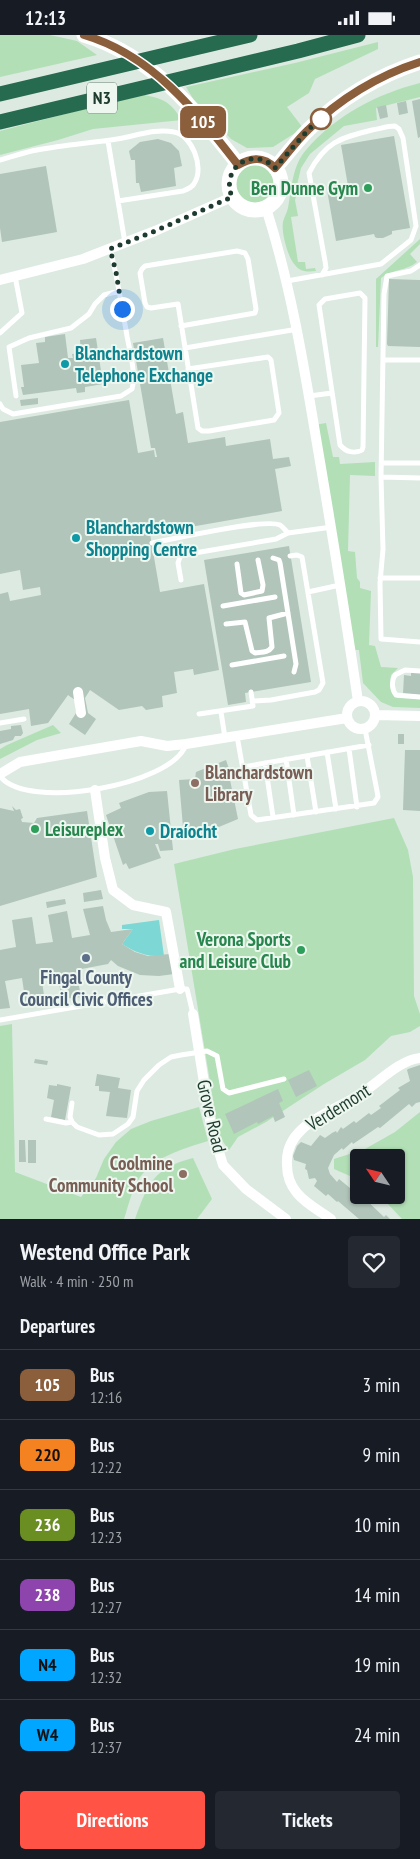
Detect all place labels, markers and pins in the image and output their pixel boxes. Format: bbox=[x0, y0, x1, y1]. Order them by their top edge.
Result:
unlabelled marker bbox=[310, 108, 332, 130]
place label: Ben Dunne Gym bbox=[251, 176, 358, 200]
marker: Ben Dunne Gym bbox=[362, 182, 374, 194]
place label: Blanchardstown Telephone Exchange bbox=[75, 341, 213, 387]
marker: Blanchardstown Telephone Exchange bbox=[59, 358, 71, 370]
place label: Blanchardstown Shopping Centre bbox=[86, 515, 197, 561]
marker: Blanchardstown Shopping Centre bbox=[70, 532, 82, 544]
place label: Blanchardstown Library bbox=[205, 760, 313, 806]
marker: Blanchardstown Library bbox=[189, 777, 201, 789]
place label: Leisureplex bbox=[45, 817, 124, 841]
place label: Draíocht bbox=[160, 819, 217, 843]
marker: Leisureplex bbox=[29, 823, 41, 835]
marker: Draíocht bbox=[144, 825, 156, 837]
place label: Verona Sports and Leisure Club bbox=[180, 927, 291, 973]
marker: Verona Sports and Leisure Club bbox=[295, 944, 307, 956]
marker: Fingal County Council Civic Offices bbox=[80, 952, 92, 964]
place label: Fingal County Council Civic Offices bbox=[19, 965, 153, 1011]
place label: Coolmine Community School bbox=[49, 1151, 173, 1197]
marker: Coolmine Community School bbox=[177, 1168, 189, 1180]

